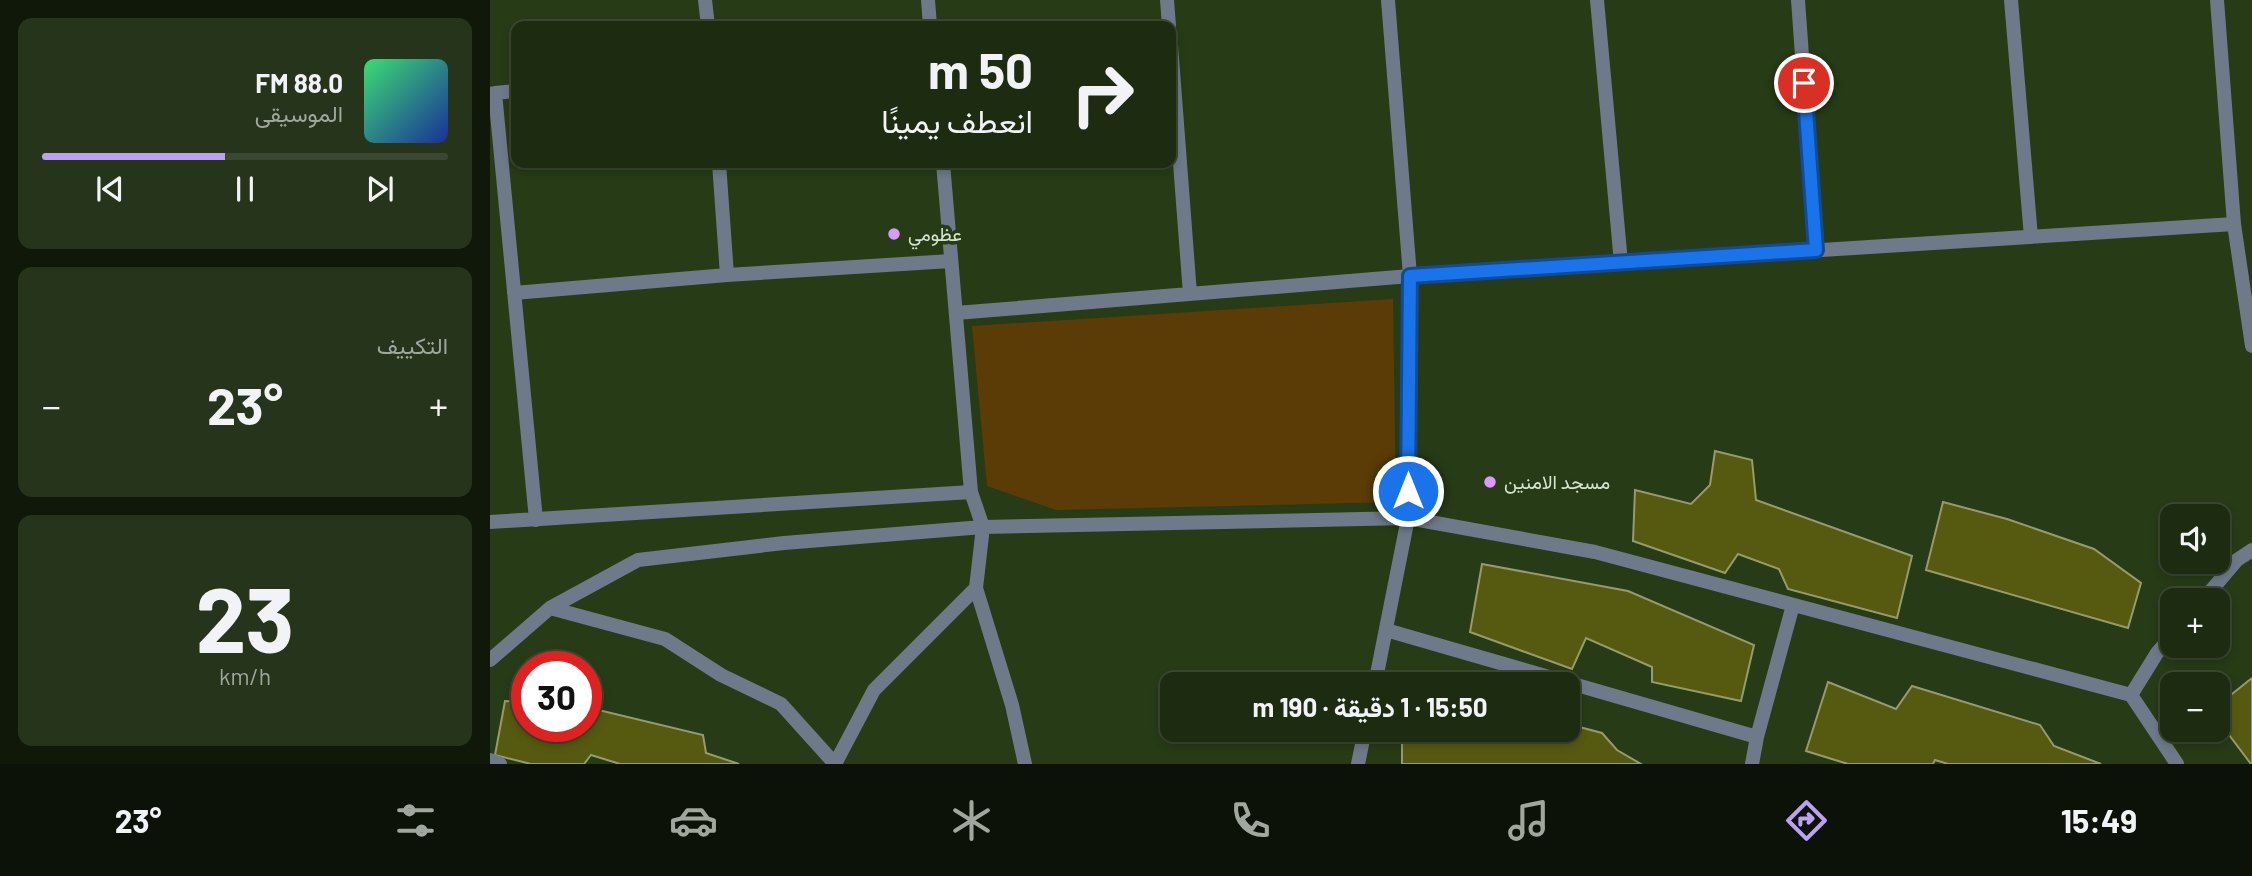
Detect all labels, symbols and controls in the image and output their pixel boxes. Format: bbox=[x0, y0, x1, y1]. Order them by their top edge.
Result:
text: 50 m bbox=[928, 40, 1033, 99]
icon: right bbox=[1057, 49, 1148, 140]
pin bbox=[1774, 53, 1834, 113]
icon: arrive bbox=[1785, 64, 1823, 102]
text: 88.0 FM bbox=[255, 67, 343, 98]
text: الموسيقى bbox=[255, 99, 343, 127]
text: انعطف يمينًا bbox=[881, 101, 1033, 139]
icon: previous bbox=[91, 170, 129, 208]
icon: pause bbox=[226, 170, 264, 208]
icon: next bbox=[361, 170, 399, 208]
place label: عظومي bbox=[908, 222, 962, 250]
marker: عظومي bbox=[886, 226, 902, 242]
text: التكييف bbox=[377, 331, 448, 359]
text: 23° bbox=[207, 373, 283, 435]
text: − bbox=[42, 382, 61, 428]
text: + bbox=[429, 382, 448, 428]
position arrow bbox=[1371, 454, 1445, 528]
place label: مسجد الامنين bbox=[1504, 470, 1610, 494]
marker: مسجد الامنين bbox=[1482, 474, 1498, 490]
map controls bbox=[2160, 504, 2230, 742]
button: sound bbox=[2160, 504, 2230, 574]
text: 23 bbox=[196, 562, 294, 671]
button: + bbox=[2160, 588, 2230, 658]
speed limit sign: 30 bbox=[511, 651, 602, 742]
text: km/h bbox=[219, 662, 271, 690]
button: − bbox=[2160, 672, 2230, 742]
text: 15:50 · 1 دقيقة · 190 m bbox=[1252, 691, 1488, 722]
icon: filters bbox=[391, 796, 440, 845]
icon: car bbox=[669, 796, 718, 845]
icon: climate bbox=[947, 796, 996, 845]
icon: phone bbox=[1226, 796, 1275, 845]
icon: music bbox=[1504, 796, 1553, 845]
icon: directions bbox=[1782, 796, 1831, 845]
text: 23° bbox=[115, 801, 161, 839]
text: 15:49 bbox=[2061, 801, 2137, 839]

